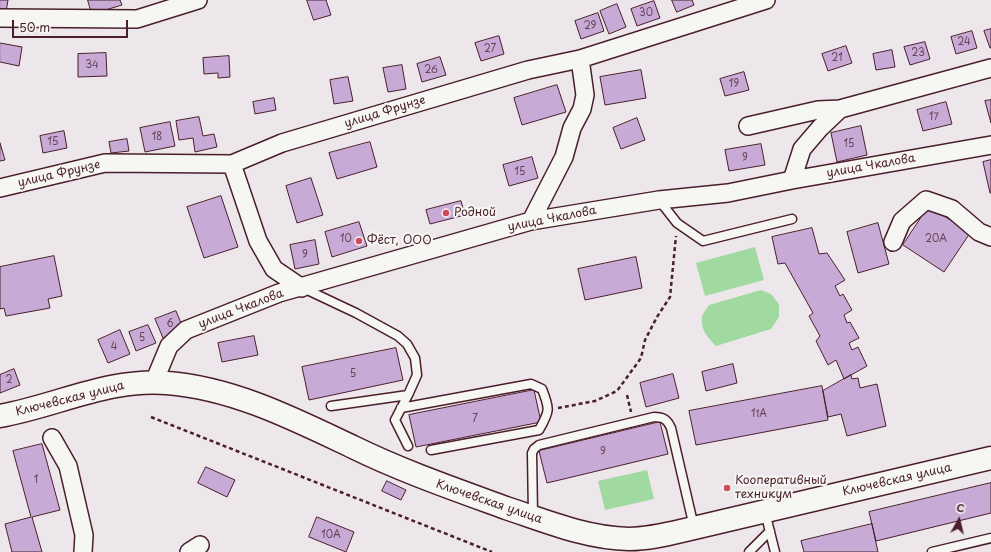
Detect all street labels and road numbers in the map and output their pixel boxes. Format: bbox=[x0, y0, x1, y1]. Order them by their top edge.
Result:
street label: улица Фрунзе bbox=[343, 93, 427, 131]
street label: улица Чкалова bbox=[825, 151, 917, 181]
street label: улица Фрунзе bbox=[17, 158, 101, 190]
street label: улица Чкалова bbox=[507, 203, 597, 235]
street label: улица Чкалова bbox=[196, 286, 286, 332]
street label: Ключевская улица bbox=[14, 379, 126, 419]
street label: Ключевская улица bbox=[841, 460, 953, 500]
street label: Ключевская улица bbox=[434, 477, 544, 527]

